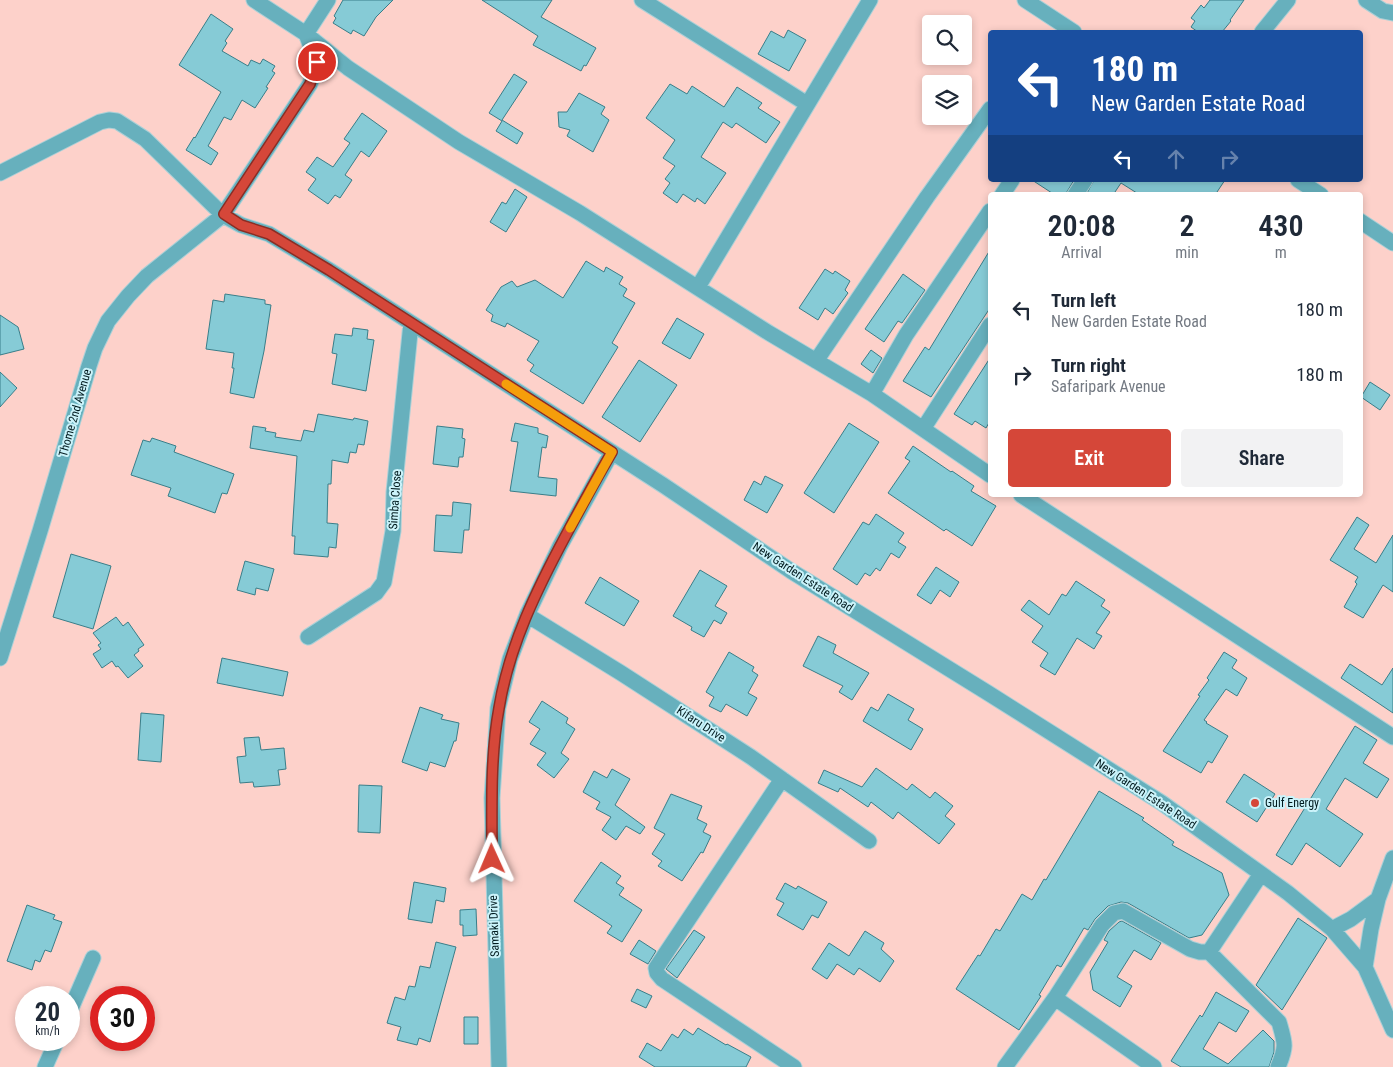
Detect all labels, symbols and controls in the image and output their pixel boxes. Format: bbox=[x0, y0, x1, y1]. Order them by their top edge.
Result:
map controls bbox=[922, 15, 972, 125]
button: search bbox=[922, 15, 972, 65]
pin bbox=[296, 41, 338, 83]
icon: arrive bbox=[303, 48, 331, 76]
text: 180 m bbox=[1091, 49, 1178, 90]
icon: left bbox=[1008, 50, 1073, 115]
button: layers bbox=[922, 75, 972, 125]
text: New Garden Estate Road bbox=[1091, 91, 1305, 116]
icon: left bbox=[1109, 145, 1137, 173]
icon: ahead bbox=[1162, 145, 1190, 173]
icon: right bbox=[1215, 145, 1243, 173]
text: 20:08 bbox=[1047, 208, 1116, 243]
text: 2 bbox=[1179, 208, 1195, 243]
text: 430 bbox=[1258, 208, 1303, 243]
text: Arrival bbox=[1061, 243, 1102, 262]
text: min bbox=[1175, 243, 1199, 262]
text: m bbox=[1275, 243, 1287, 262]
text: Turn left bbox=[1051, 289, 1116, 312]
icon: left bbox=[1008, 296, 1036, 324]
text: 180 m bbox=[1296, 298, 1343, 321]
text: New Garden Estate Road bbox=[1051, 312, 1207, 331]
text: Turn right bbox=[1051, 354, 1126, 377]
icon: right bbox=[1008, 361, 1036, 389]
text: 180 m bbox=[1296, 363, 1343, 386]
street label: Thome 2nd Avenue bbox=[56, 367, 94, 458]
text: Safaripark Avenue bbox=[1051, 377, 1166, 396]
button: Exit bbox=[1008, 429, 1171, 487]
button: Share bbox=[1181, 429, 1343, 487]
street label: Simba Close bbox=[386, 470, 404, 530]
street label: New Garden Estate Road bbox=[750, 539, 856, 615]
street label: Kifaru Drive bbox=[674, 703, 728, 745]
street label: New Garden Estate Road bbox=[1093, 756, 1199, 832]
place label: Gulf Energy bbox=[1265, 796, 1319, 810]
marker: Gulf Energy bbox=[1249, 797, 1261, 809]
position arrow bbox=[465, 832, 517, 884]
street label: Samaki Drive bbox=[486, 895, 502, 957]
speed limit sign: 30 bbox=[90, 986, 155, 1051]
text: 20 bbox=[35, 998, 60, 1027]
text: km/h bbox=[35, 1024, 60, 1038]

